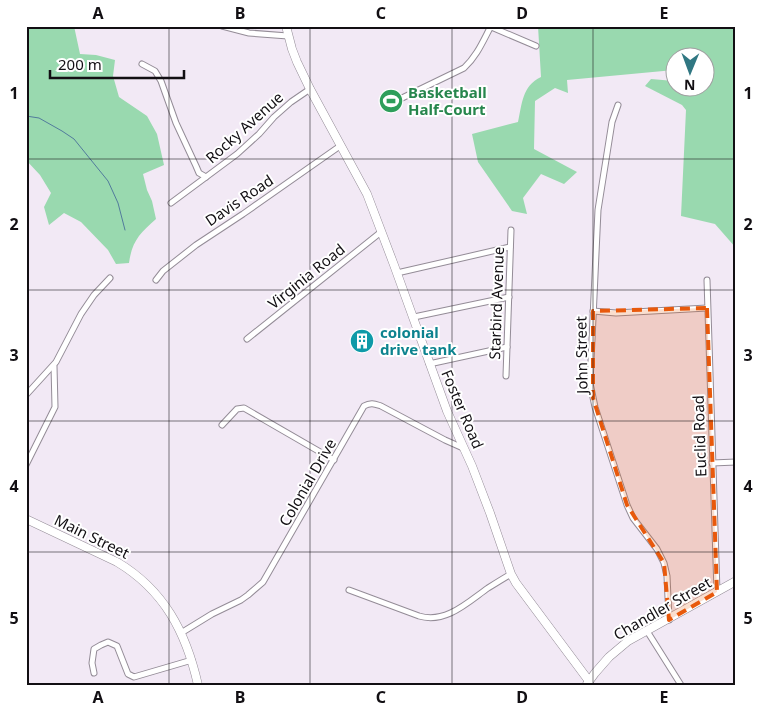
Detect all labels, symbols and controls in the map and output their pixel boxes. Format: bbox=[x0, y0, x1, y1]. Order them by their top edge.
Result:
text: A bbox=[92, 2, 104, 24]
text: B bbox=[235, 2, 245, 24]
text: C bbox=[376, 2, 386, 24]
text: D bbox=[516, 2, 528, 24]
text: E bbox=[660, 2, 669, 24]
scale bar bbox=[50, 48, 184, 80]
north arrow bbox=[664, 48, 714, 98]
text: 200 m bbox=[58, 54, 102, 74]
text: N bbox=[684, 76, 696, 95]
text: 1 bbox=[9, 82, 19, 104]
place label: Basketball Half-Court bbox=[408, 82, 487, 119]
text: 1 bbox=[743, 82, 753, 104]
street label: Rocky Avenue bbox=[201, 87, 287, 167]
sports icon: Basketball Half-Court bbox=[378, 88, 404, 114]
street label: Davis Road bbox=[201, 170, 277, 230]
text: 2 bbox=[9, 213, 19, 235]
text: 2 bbox=[743, 213, 753, 235]
street label: Virginia Road bbox=[263, 239, 349, 313]
street label: Starbird Avenue bbox=[484, 246, 508, 360]
street label: John Street bbox=[570, 316, 592, 396]
place label: colonial drive tank bbox=[380, 322, 457, 359]
building icon: colonial drive tank bbox=[349, 328, 375, 354]
text: 3 bbox=[9, 344, 19, 366]
text: 3 bbox=[743, 344, 753, 366]
street label: Foster Road bbox=[437, 366, 489, 452]
street label: Euclid Road bbox=[688, 395, 710, 477]
street label: Colonial Drive bbox=[274, 435, 340, 529]
text: 4 bbox=[9, 475, 19, 497]
text: 4 bbox=[743, 475, 753, 497]
street label: Main Street bbox=[51, 509, 133, 563]
street label: Chandler Street bbox=[609, 572, 715, 644]
text: 5 bbox=[9, 607, 19, 629]
text: 5 bbox=[743, 607, 753, 629]
text: A bbox=[92, 686, 104, 708]
text: B bbox=[235, 686, 245, 708]
text: C bbox=[376, 686, 386, 708]
text: D bbox=[516, 686, 528, 708]
text: E bbox=[660, 686, 669, 708]

